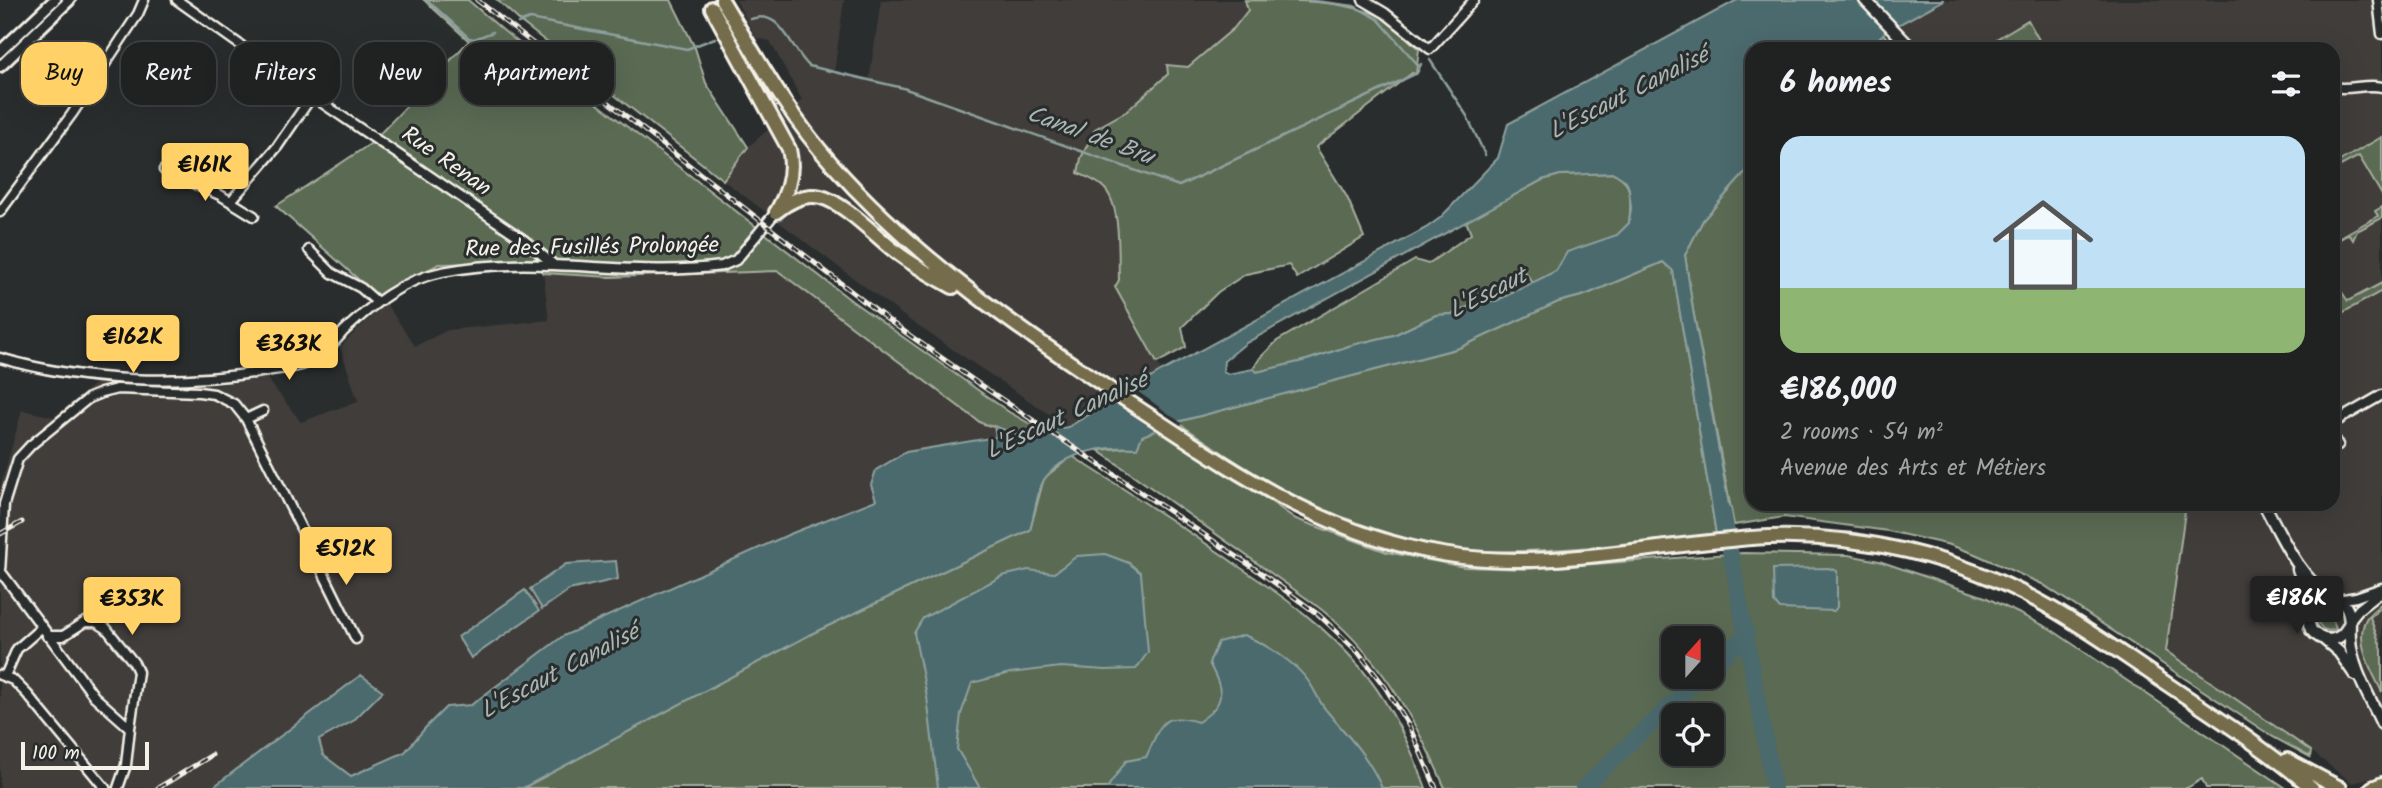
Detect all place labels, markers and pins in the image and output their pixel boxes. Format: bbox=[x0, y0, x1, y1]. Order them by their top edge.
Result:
pin: €161K bbox=[156, 144, 254, 203]
pin: €162K bbox=[84, 316, 182, 375]
pin: €363K bbox=[240, 322, 338, 382]
pin: €512K bbox=[297, 528, 395, 587]
pin: €186K bbox=[2248, 576, 2346, 636]
pin: €353K bbox=[83, 578, 181, 637]

